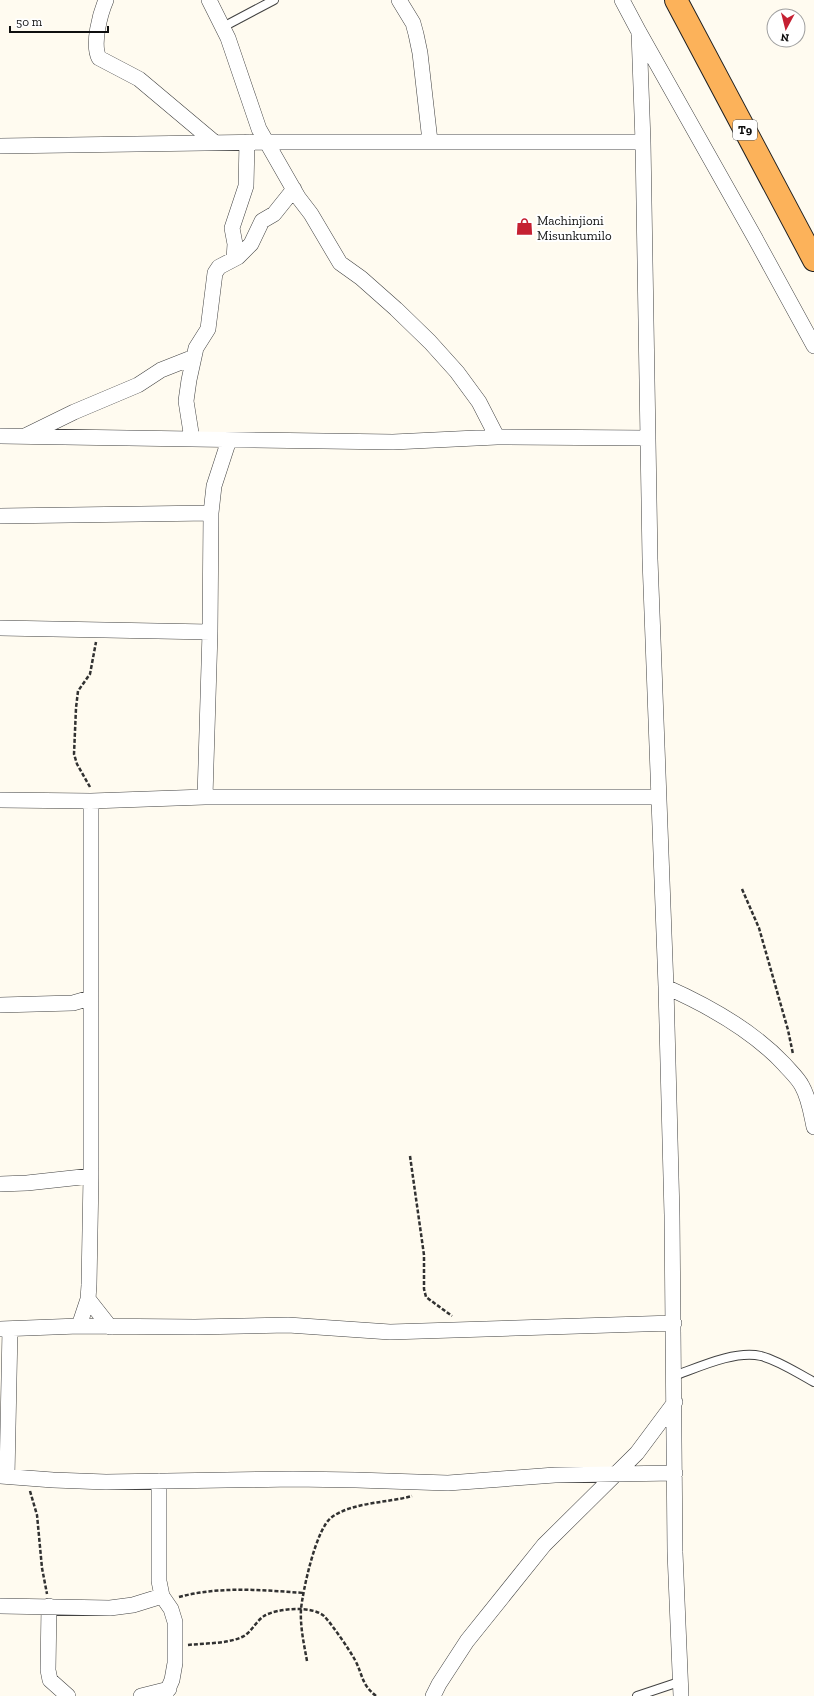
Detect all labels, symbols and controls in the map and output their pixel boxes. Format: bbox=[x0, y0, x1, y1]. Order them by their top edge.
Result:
scale bar bbox=[10, 8, 108, 34]
north arrow bbox=[766, 8, 806, 48]
text: 50 m bbox=[16, 15, 43, 29]
text: N bbox=[779, 30, 790, 44]
road number: T9 bbox=[733, 120, 757, 140]
place label: Machinjioni Misunkumilo bbox=[537, 213, 612, 243]
shop icon: Machinjioni Misunkumilo bbox=[514, 217, 534, 237]

